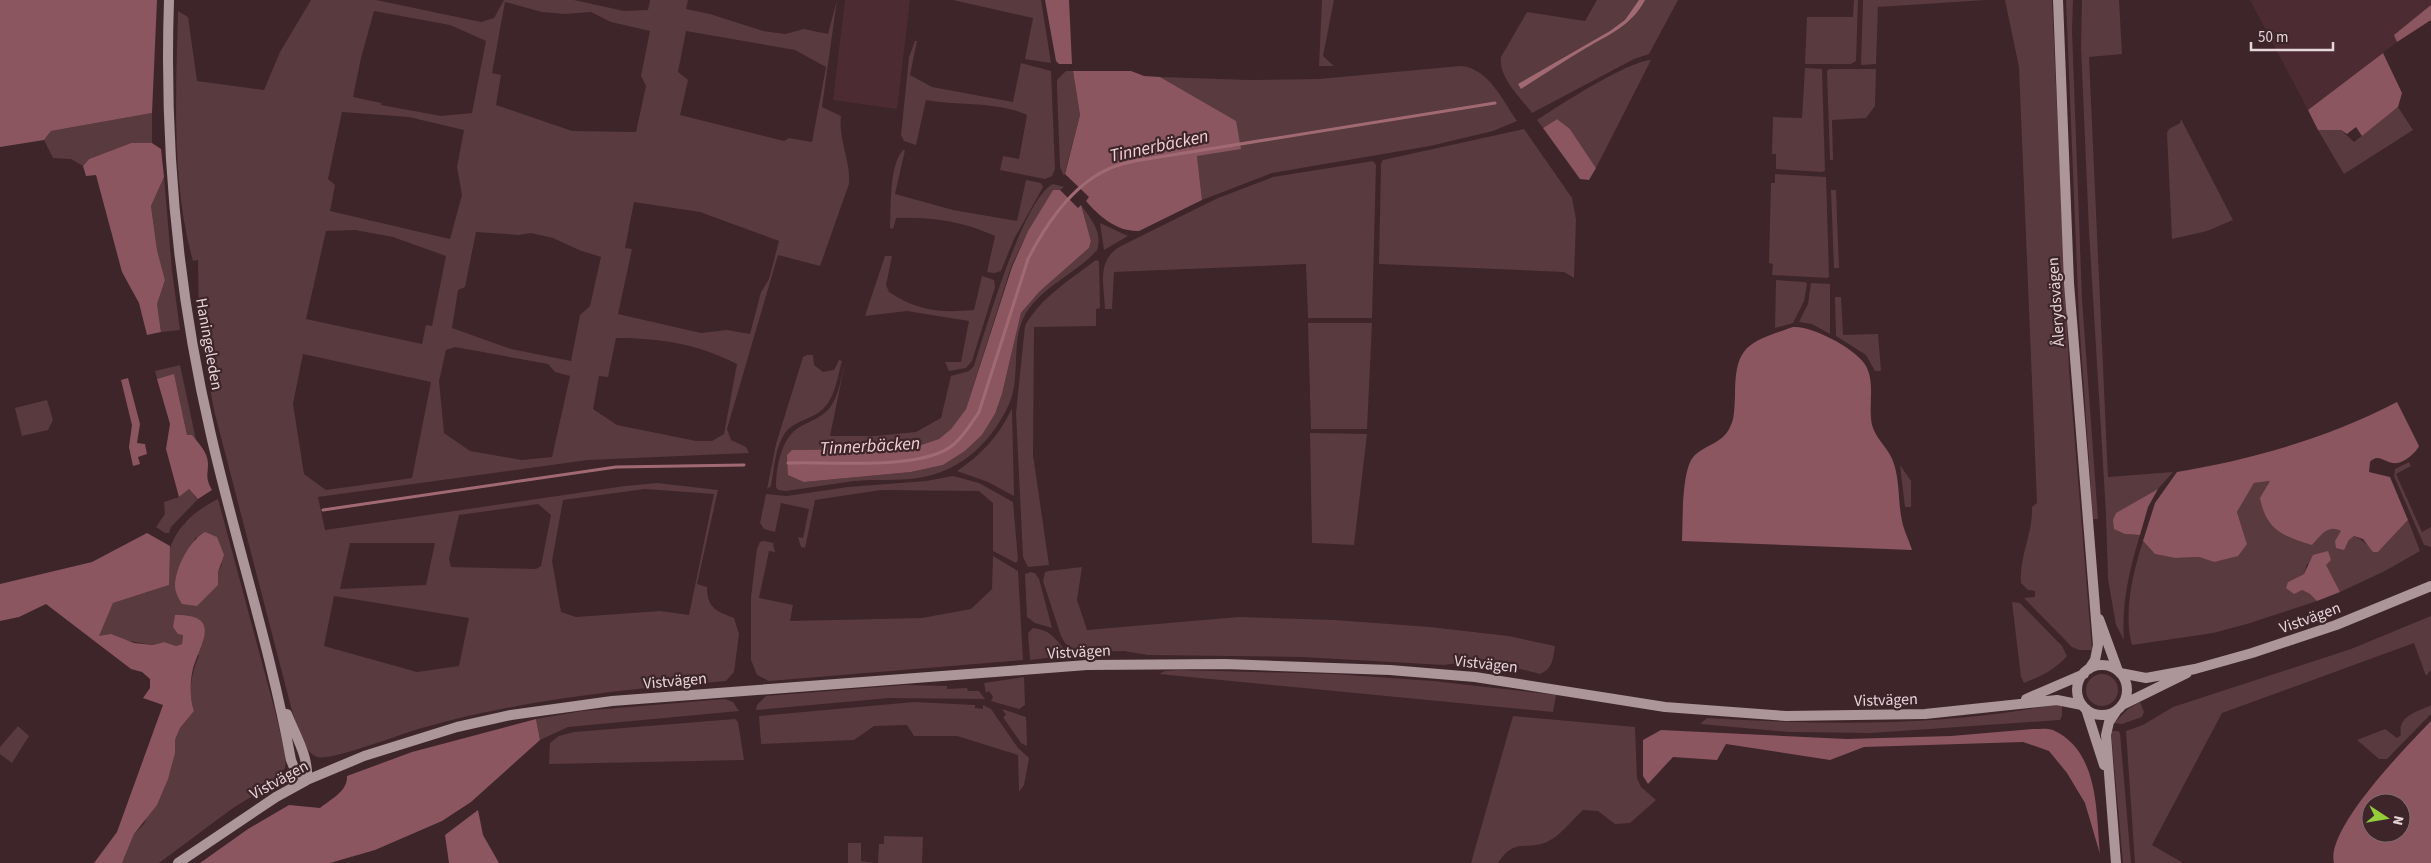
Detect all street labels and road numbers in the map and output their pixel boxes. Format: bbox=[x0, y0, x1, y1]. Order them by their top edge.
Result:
street label: Ålerydsvägen bbox=[2042, 257, 2070, 347]
street label: Haningeleden bbox=[190, 296, 228, 392]
street label: Vistvägen bbox=[2276, 597, 2344, 639]
street label: Vistvägen bbox=[1047, 639, 1111, 665]
street label: Vistvägen bbox=[1453, 650, 1519, 678]
street label: Vistvägen bbox=[642, 667, 708, 695]
street label: Vistvägen bbox=[1854, 688, 1918, 712]
street label: Vistvägen bbox=[246, 755, 312, 805]

